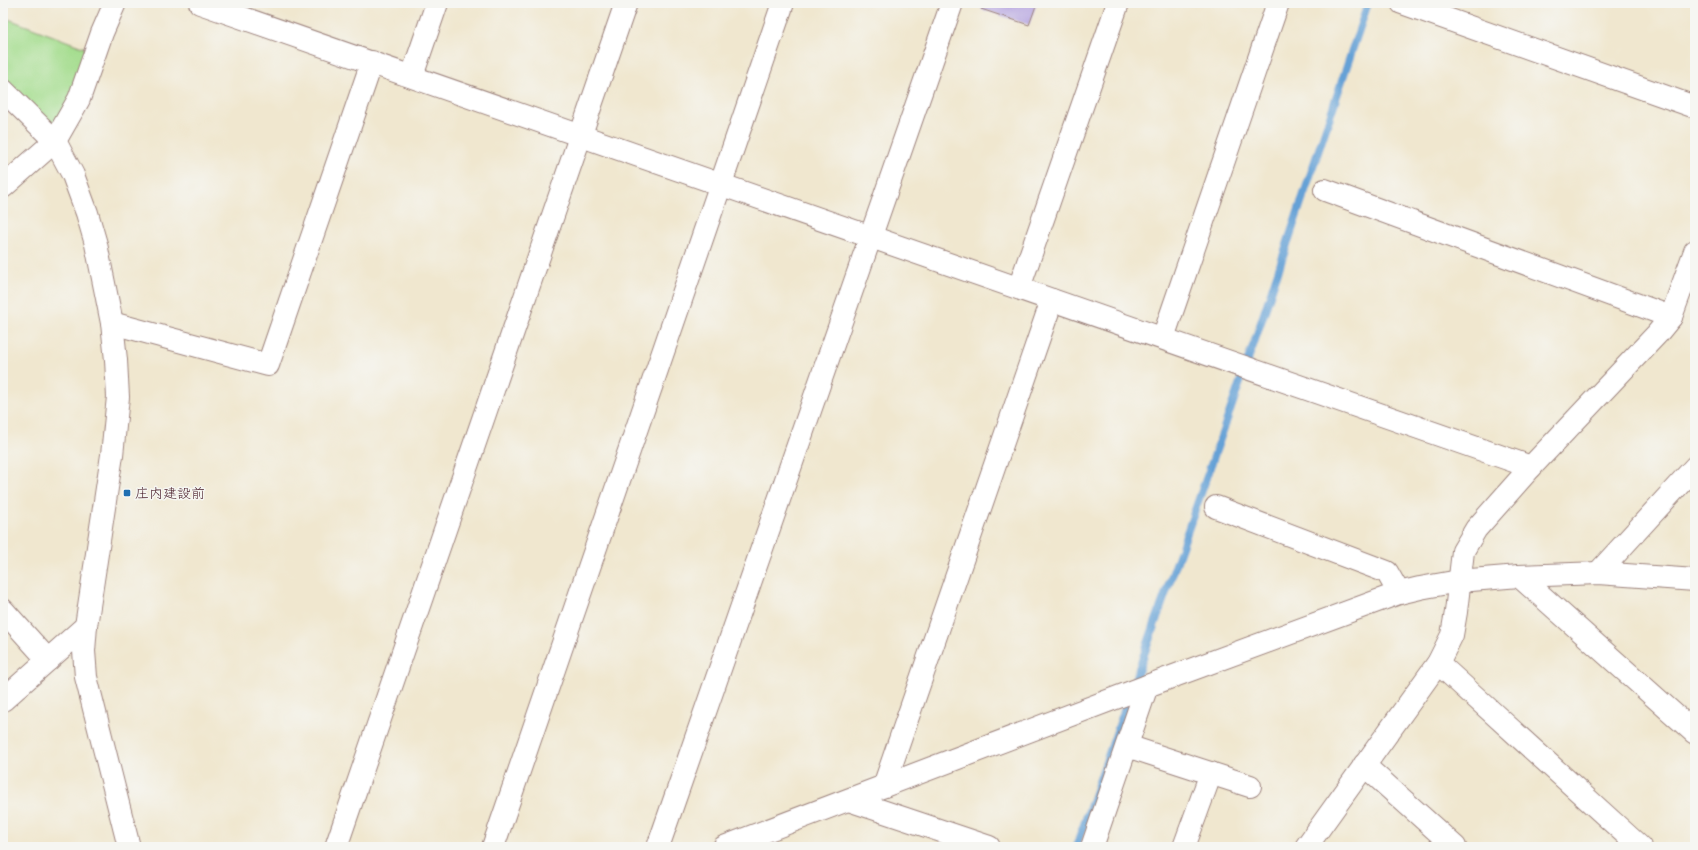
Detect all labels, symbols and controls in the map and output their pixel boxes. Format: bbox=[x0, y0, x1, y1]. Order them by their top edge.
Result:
place label: 庄内建設前 bbox=[135, 485, 205, 502]
marker: 庄内建設前 bbox=[122, 488, 132, 498]

